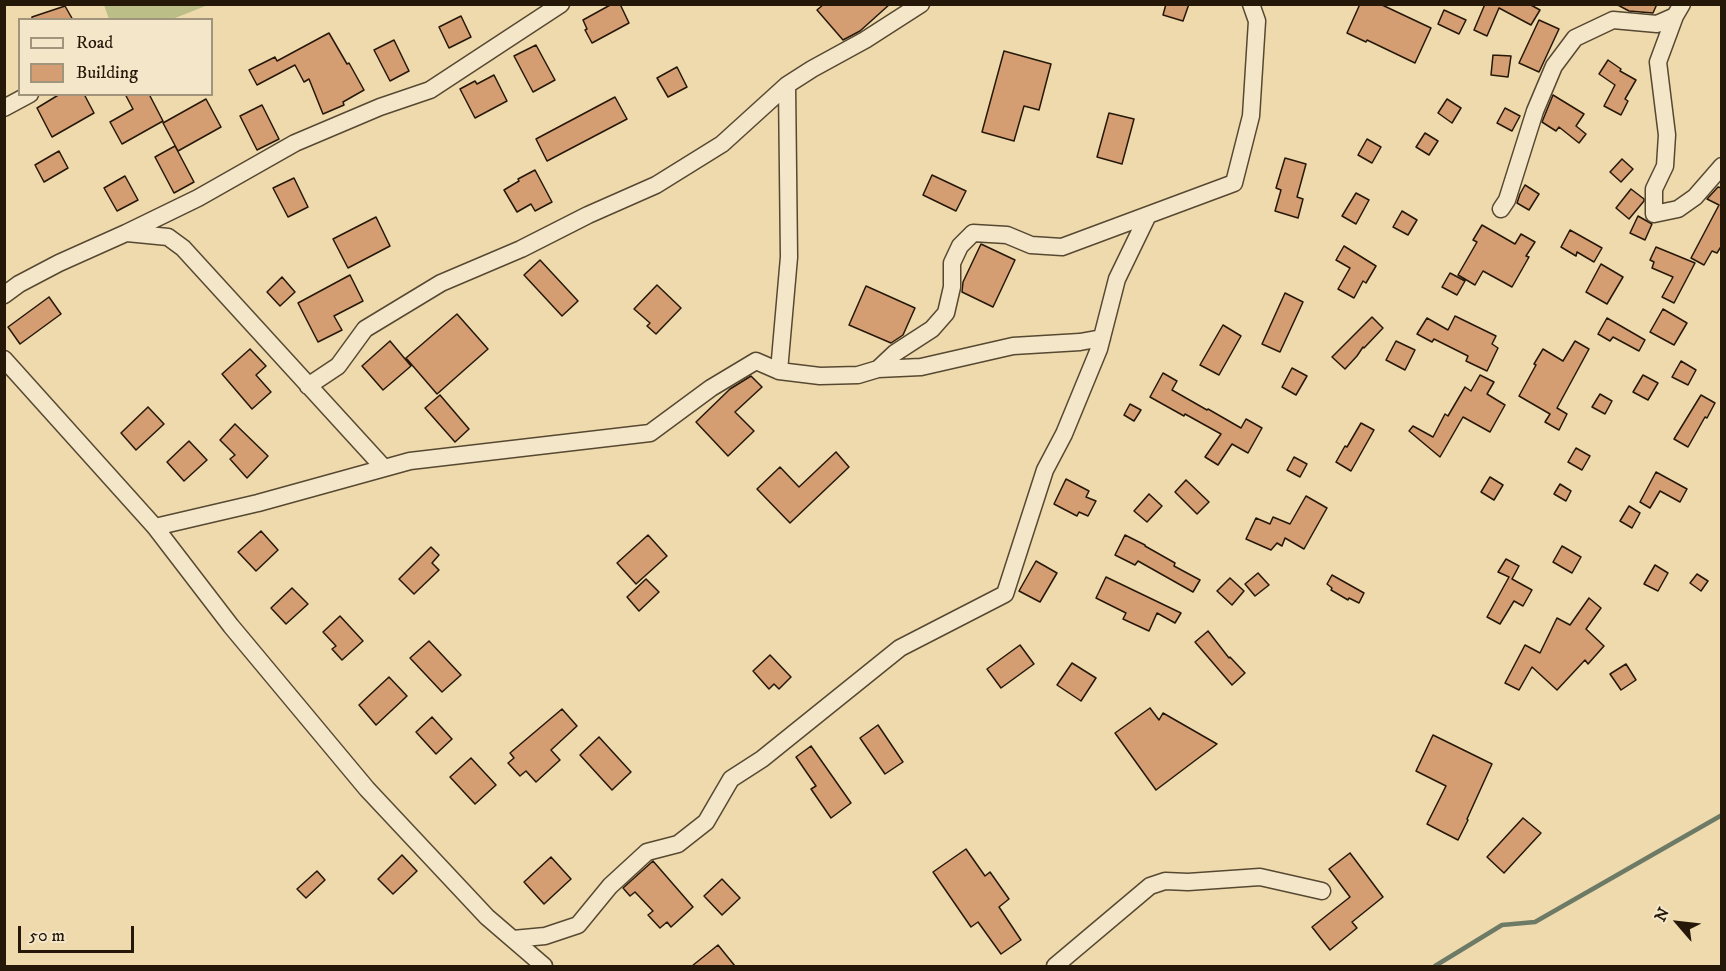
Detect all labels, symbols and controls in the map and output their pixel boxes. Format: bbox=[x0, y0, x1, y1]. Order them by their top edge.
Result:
legend bbox=[18, 18, 213, 96]
text: Road bbox=[76, 32, 113, 54]
text: Building bbox=[76, 62, 138, 84]
north arrow bbox=[1648, 893, 1708, 953]
text: N bbox=[1650, 904, 1674, 925]
scale bar bbox=[21, 914, 136, 952]
text: 50 m bbox=[29, 925, 65, 947]

